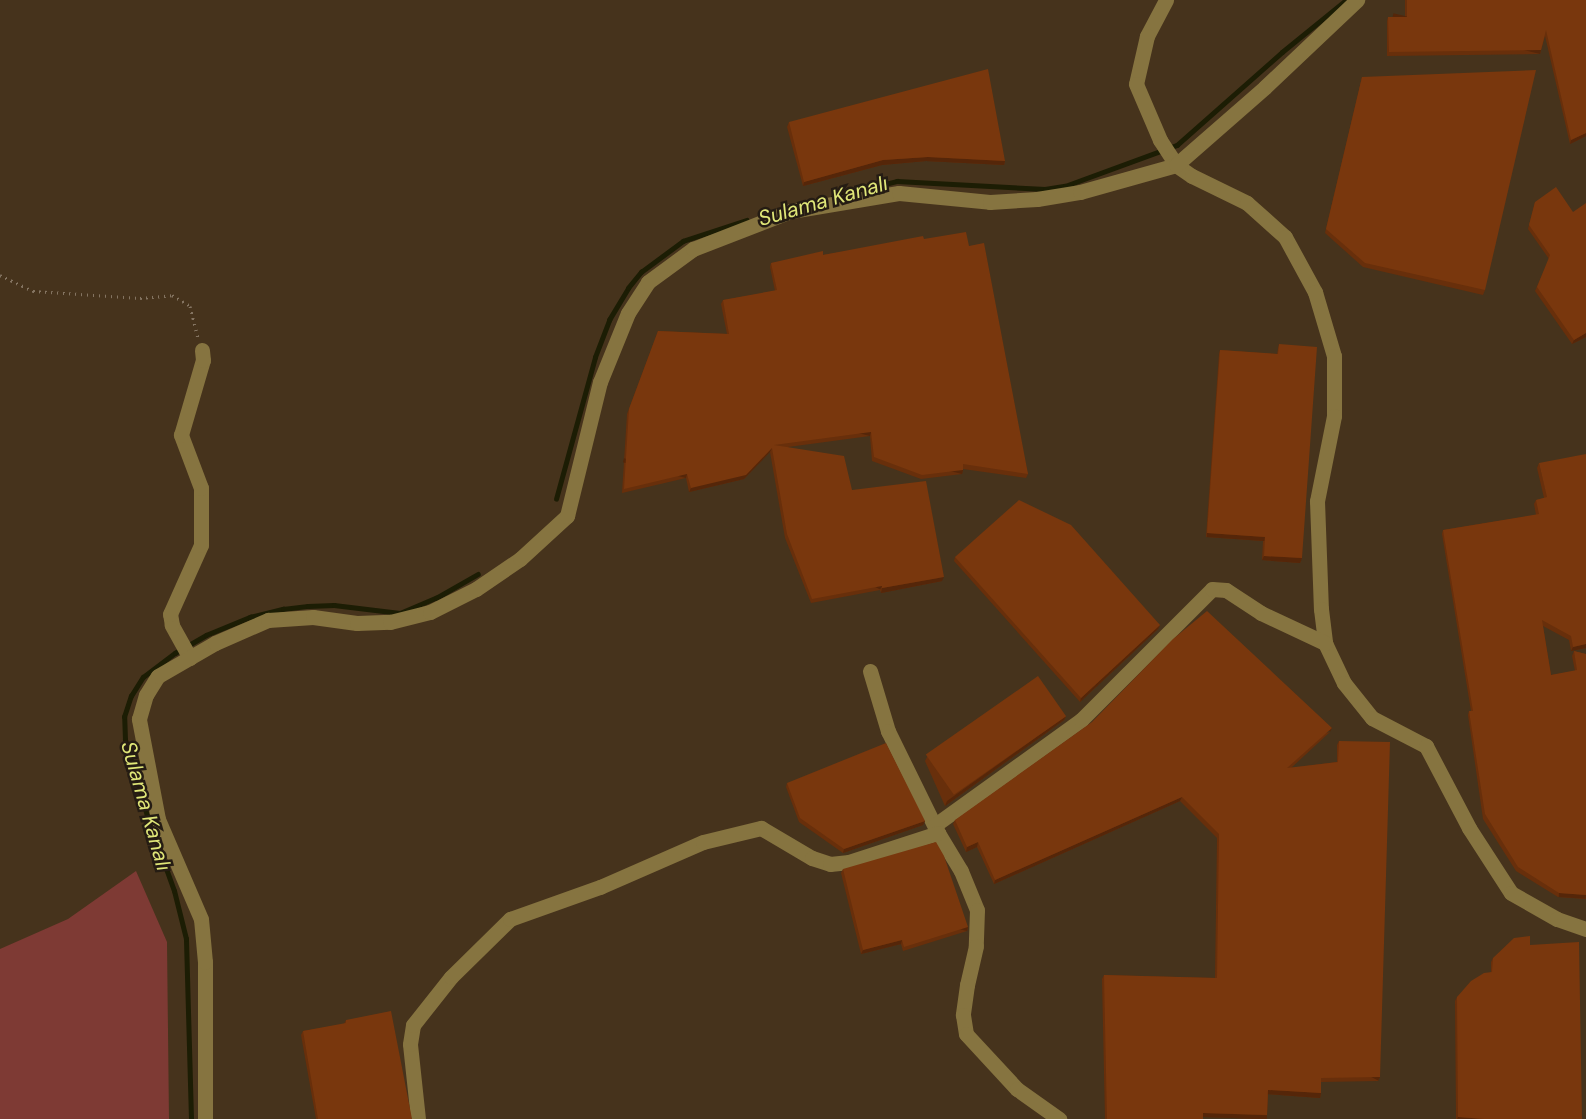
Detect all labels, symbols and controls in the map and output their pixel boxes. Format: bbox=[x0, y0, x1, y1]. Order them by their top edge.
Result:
water label: Sulama Kanalı bbox=[755, 171, 891, 231]
water label: Sulama Kanalı bbox=[116, 738, 176, 874]

